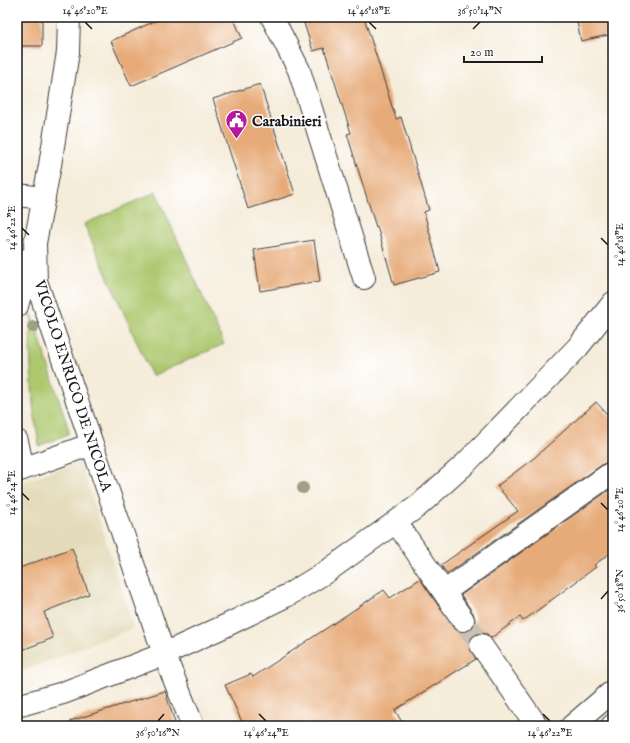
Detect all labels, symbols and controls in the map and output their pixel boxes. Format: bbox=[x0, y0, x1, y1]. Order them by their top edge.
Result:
text: 14°46'20"E bbox=[62, 5, 108, 18]
text: 14°46'18"E bbox=[347, 5, 391, 18]
text: 36°50'14"N bbox=[458, 5, 503, 18]
scale bar bbox=[464, 38, 542, 64]
text: 20 m bbox=[470, 45, 493, 60]
public building icon: Carabinieri bbox=[224, 108, 250, 141]
place label: Carabinieri bbox=[252, 112, 322, 131]
text: 14°46'22"E bbox=[6, 205, 19, 250]
text: 14°46'18"E bbox=[614, 223, 627, 267]
street label: VICOLO ENRICO DE NICOLA bbox=[29, 277, 117, 495]
text: 14°46'24"E bbox=[6, 470, 19, 516]
text: 14°46'20"E bbox=[614, 487, 627, 533]
text: 36°50'18"N bbox=[614, 569, 627, 613]
text: 36°50'16"N bbox=[136, 727, 180, 740]
text: 14°46'24"E bbox=[243, 727, 289, 740]
text: 14°46'22"E bbox=[528, 727, 573, 740]

